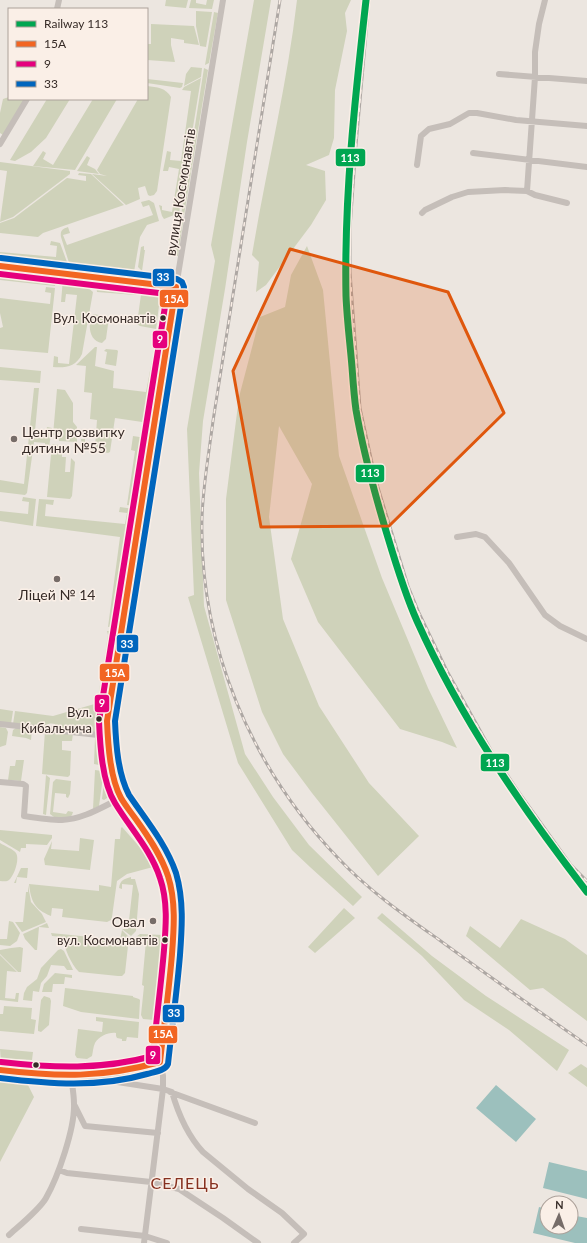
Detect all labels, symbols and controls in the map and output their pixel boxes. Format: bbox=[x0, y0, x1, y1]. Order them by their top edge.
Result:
legend bbox=[8, 8, 148, 100]
text: Railway 113 bbox=[44, 16, 108, 31]
text: 15A bbox=[44, 36, 67, 51]
text: 9 bbox=[44, 56, 51, 71]
text: 33 bbox=[44, 76, 58, 91]
street label: вулиця Космонавтів bbox=[162, 127, 198, 257]
line badge: 113 bbox=[335, 148, 366, 167]
text: 113 bbox=[340, 151, 360, 164]
line badge: 33 bbox=[152, 268, 175, 287]
text: 33 bbox=[157, 270, 169, 283]
line badge: 15A bbox=[159, 289, 189, 308]
text: 15A bbox=[164, 292, 185, 305]
place label: Вул. Космонавтів bbox=[53, 310, 156, 326]
marker: Вул. Космонавтів bbox=[158, 313, 168, 323]
line badge: 9 bbox=[152, 330, 168, 349]
text: 9 bbox=[157, 332, 163, 345]
place label: Центр розвитку дитини №55 bbox=[22, 423, 126, 456]
marker: Центр розвитку дитини №55 bbox=[9, 434, 19, 444]
line badge: 113 bbox=[355, 464, 385, 483]
text: 113 bbox=[360, 466, 380, 479]
marker: Ліцей № 14 bbox=[52, 574, 62, 584]
place label: Ліцей № 14 bbox=[18, 586, 95, 603]
line badge: 33 bbox=[116, 634, 139, 653]
text: 33 bbox=[121, 637, 133, 650]
line badge: 15A bbox=[99, 663, 130, 682]
text: 15A bbox=[105, 666, 126, 679]
line badge: 9 bbox=[94, 694, 110, 713]
text: 9 bbox=[99, 696, 105, 709]
place label: Вул. Кибальчича bbox=[21, 704, 92, 736]
marker: Вул. Кибальчича bbox=[94, 714, 104, 724]
line badge: 113 bbox=[480, 753, 510, 772]
text: 113 bbox=[485, 756, 505, 769]
place label: Овал bbox=[112, 913, 145, 930]
marker: Овал bbox=[148, 916, 158, 926]
place label: вул. Космонавтів bbox=[57, 932, 158, 948]
marker: вул. Космонавтів bbox=[160, 935, 170, 945]
line badge: 33 bbox=[162, 1004, 185, 1023]
text: 33 bbox=[168, 1006, 180, 1019]
line badge: 15A bbox=[148, 1025, 178, 1044]
text: 15A bbox=[153, 1027, 174, 1040]
line badge: 9 bbox=[145, 1045, 161, 1065]
text: 9 bbox=[150, 1048, 156, 1061]
unlabelled marker bbox=[31, 1060, 41, 1070]
district label: СЕЛЕЦЬ bbox=[151, 1173, 219, 1192]
north arrow bbox=[539, 1195, 579, 1235]
text: N bbox=[555, 1198, 564, 1211]

